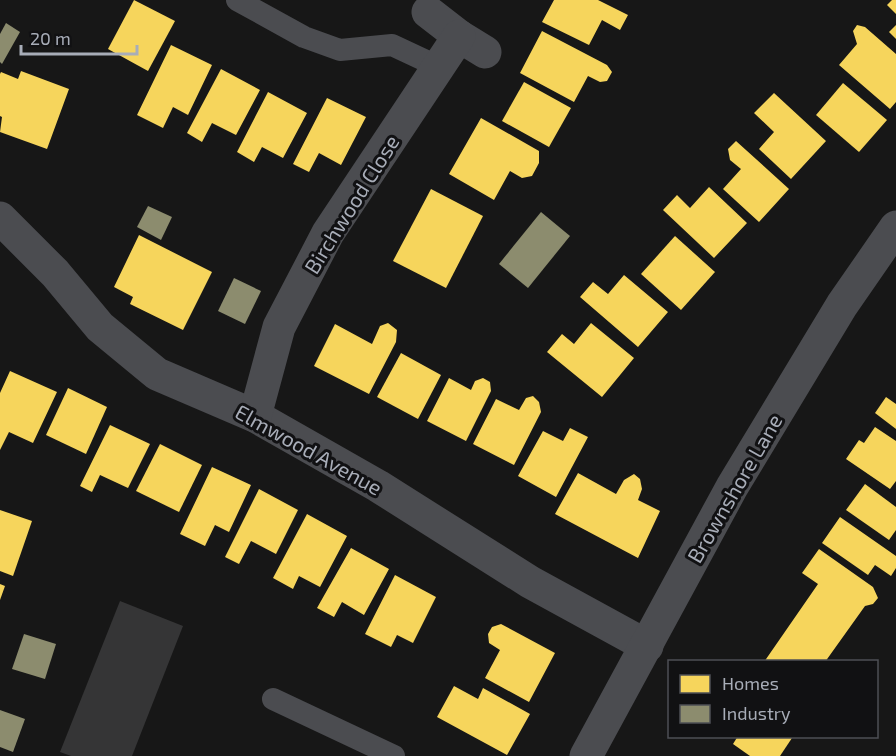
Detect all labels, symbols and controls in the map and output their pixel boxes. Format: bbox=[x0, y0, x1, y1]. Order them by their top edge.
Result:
scale bar bbox=[21, 18, 136, 56]
text: 20 m bbox=[30, 27, 71, 49]
street label: Birchwood Close bbox=[298, 130, 404, 278]
street label: Elmwood Avenue bbox=[231, 398, 387, 500]
street label: Brownshore Lane bbox=[681, 409, 787, 567]
legend bbox=[668, 660, 878, 738]
text: Homes bbox=[722, 672, 779, 694]
text: Industry bbox=[722, 702, 791, 724]

